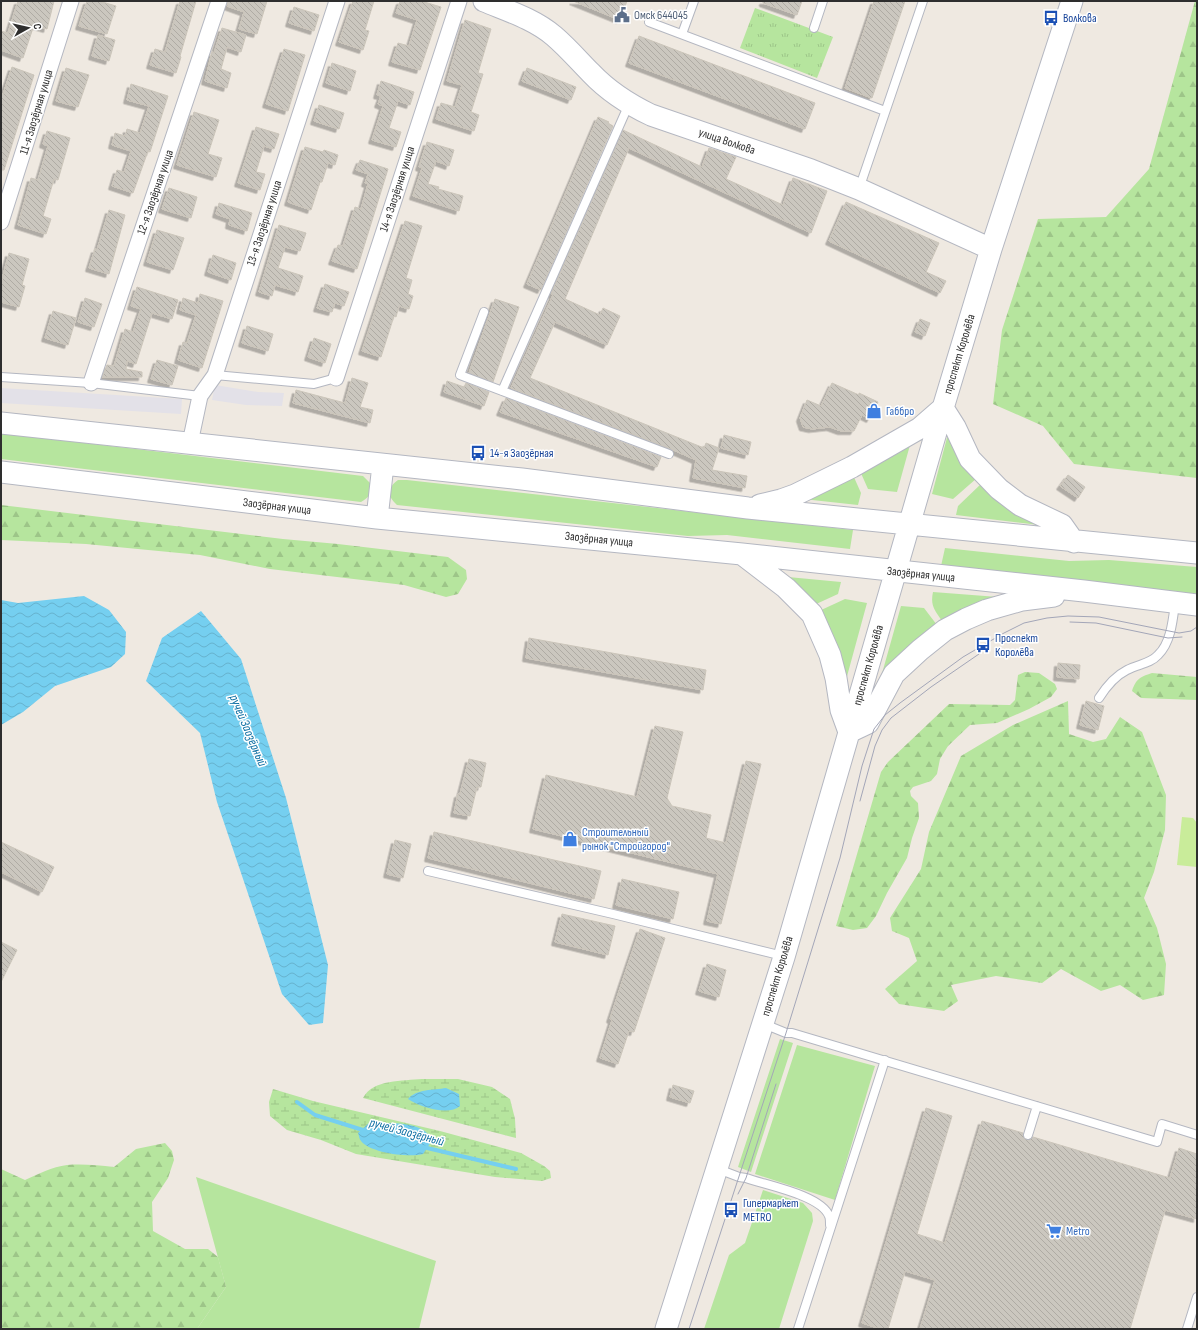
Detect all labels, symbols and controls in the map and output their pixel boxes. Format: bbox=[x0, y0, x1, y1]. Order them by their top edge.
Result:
public building icon: Омск 644045 bbox=[613, 6, 631, 24]
north arrow bbox=[8, 8, 48, 48]
place label: Омск 644045 bbox=[634, 8, 688, 23]
bus stop icon: Волкова bbox=[1042, 9, 1060, 27]
place label: Волкова bbox=[1063, 11, 1097, 26]
text: С bbox=[31, 23, 44, 31]
street label: 11-я Заозёрная улица bbox=[16, 67, 57, 156]
street label: улица Волкова bbox=[697, 125, 757, 158]
street label: 14-я Заозёрная улица bbox=[377, 144, 418, 234]
street label: 12-я Заозёрная улица bbox=[134, 147, 177, 237]
street label: 13-я Заозёрная улица bbox=[244, 178, 285, 268]
street label: проспект Королёва bbox=[940, 312, 979, 396]
shop icon: Габбро bbox=[865, 402, 883, 420]
place label: Габбро bbox=[886, 404, 914, 419]
bus stop icon: 14-я Заозёрная bbox=[469, 444, 487, 462]
place label: 14-я Заозёрная bbox=[490, 446, 554, 461]
street label: Заозёрная улица bbox=[242, 495, 312, 518]
street label: Заозёрная улица bbox=[564, 528, 634, 551]
street label: Заозёрная улица bbox=[886, 563, 956, 586]
street label: проспект Королёва bbox=[850, 623, 887, 707]
place label: Проспект Королёва bbox=[995, 631, 1038, 660]
bus stop icon: Проспект Королёва bbox=[974, 636, 992, 654]
water label: ручей Заозёрный bbox=[225, 691, 271, 769]
place label: Строительный рынок "Стройгород" bbox=[582, 825, 670, 854]
shop icon: Строительный рынок "Стройгород" bbox=[561, 830, 579, 848]
street label: проспект Королёва bbox=[758, 934, 797, 1018]
water label: ручей Заозёрный bbox=[367, 1114, 447, 1150]
place label: Гипермаркет METRO bbox=[743, 1196, 799, 1225]
bus stop icon: Гипермаркет METRO bbox=[722, 1201, 740, 1219]
supermarket icon: Metro bbox=[1045, 1222, 1063, 1240]
place label: Metro bbox=[1066, 1224, 1090, 1239]

